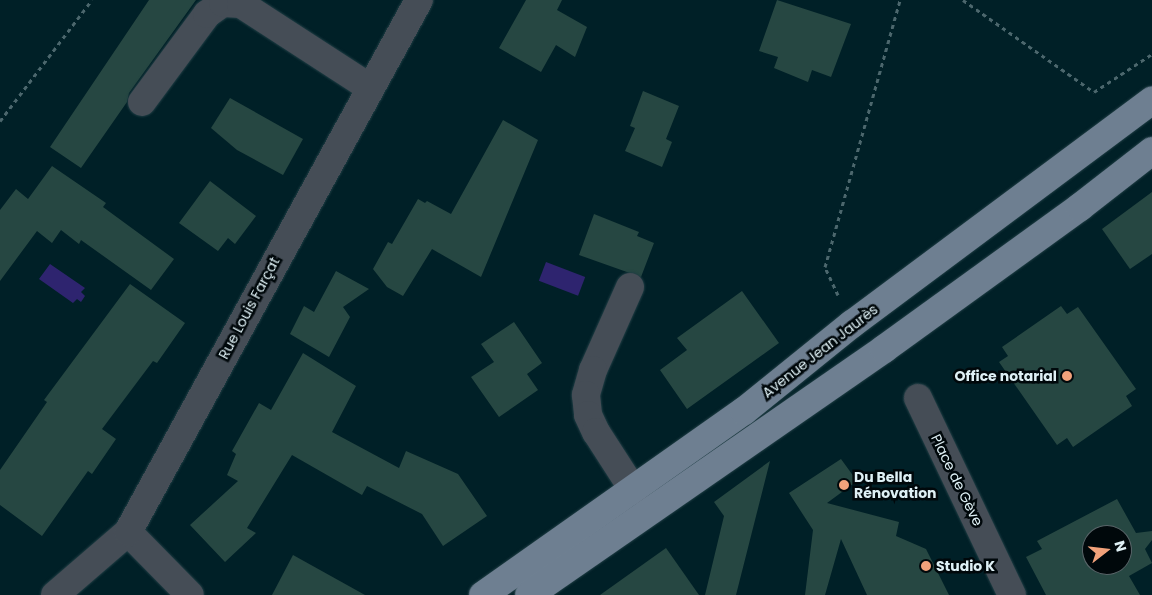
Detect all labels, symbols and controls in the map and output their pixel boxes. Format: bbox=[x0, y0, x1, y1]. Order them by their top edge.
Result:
street label: Rue Louis Farçat bbox=[215, 254, 283, 362]
street label: Avenue Jean Jaurès bbox=[759, 301, 881, 401]
place label: Office notarial bbox=[954, 368, 1057, 384]
marker: Office notarial bbox=[1061, 370, 1073, 382]
street label: Place de Gève bbox=[928, 431, 986, 529]
place label: Du Bella Rénovation bbox=[854, 469, 937, 502]
marker: Du Bella Rénovation bbox=[838, 479, 850, 491]
north arrow bbox=[1082, 525, 1132, 575]
text: N bbox=[1109, 538, 1132, 554]
place label: Studio K bbox=[936, 558, 995, 574]
marker: Studio K bbox=[920, 560, 932, 572]

